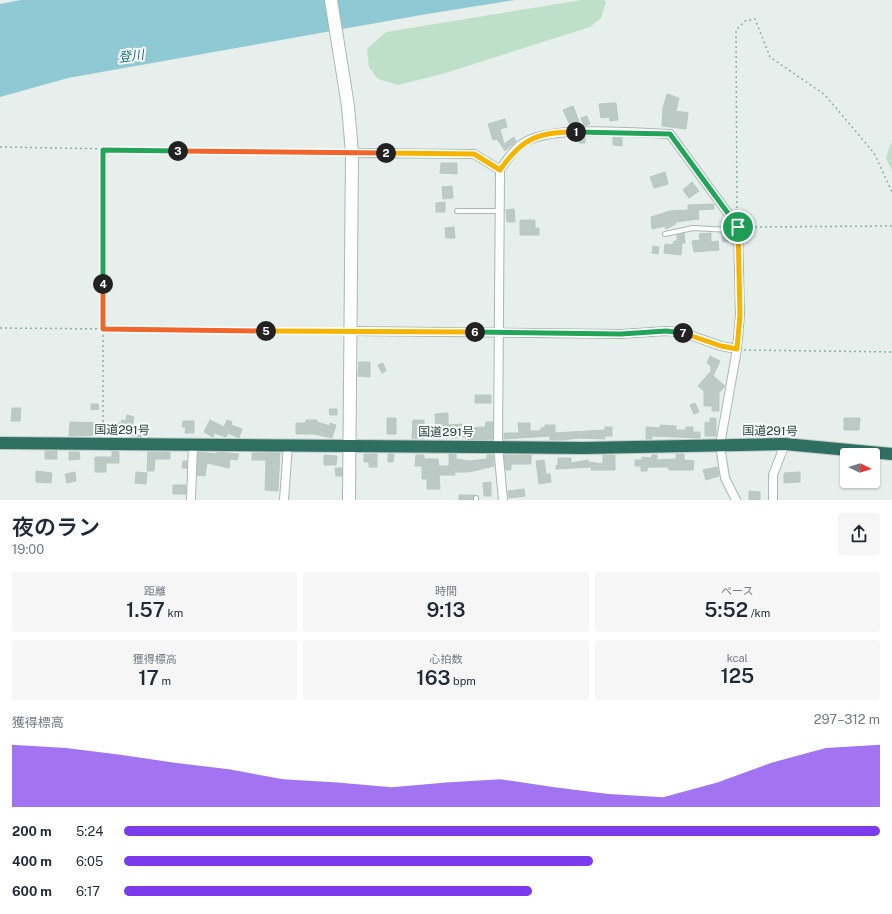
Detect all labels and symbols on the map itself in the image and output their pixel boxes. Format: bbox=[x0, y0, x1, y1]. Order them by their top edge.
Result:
water label: 登川 bbox=[117, 47, 147, 65]
pin: 1 bbox=[566, 122, 586, 142]
pin: 3 bbox=[168, 141, 188, 161]
pin: 2 bbox=[376, 143, 396, 163]
pin bbox=[721, 210, 755, 244]
pin: 4 bbox=[93, 274, 113, 294]
pin: 5 bbox=[256, 321, 276, 341]
pin: 6 bbox=[465, 322, 485, 342]
pin: 7 bbox=[673, 323, 693, 343]
street label: 国道291号 bbox=[94, 423, 150, 437]
street label: 国道291号 bbox=[742, 424, 798, 438]
street label: 国道291号 bbox=[418, 425, 474, 439]
north arrow bbox=[840, 448, 880, 488]

